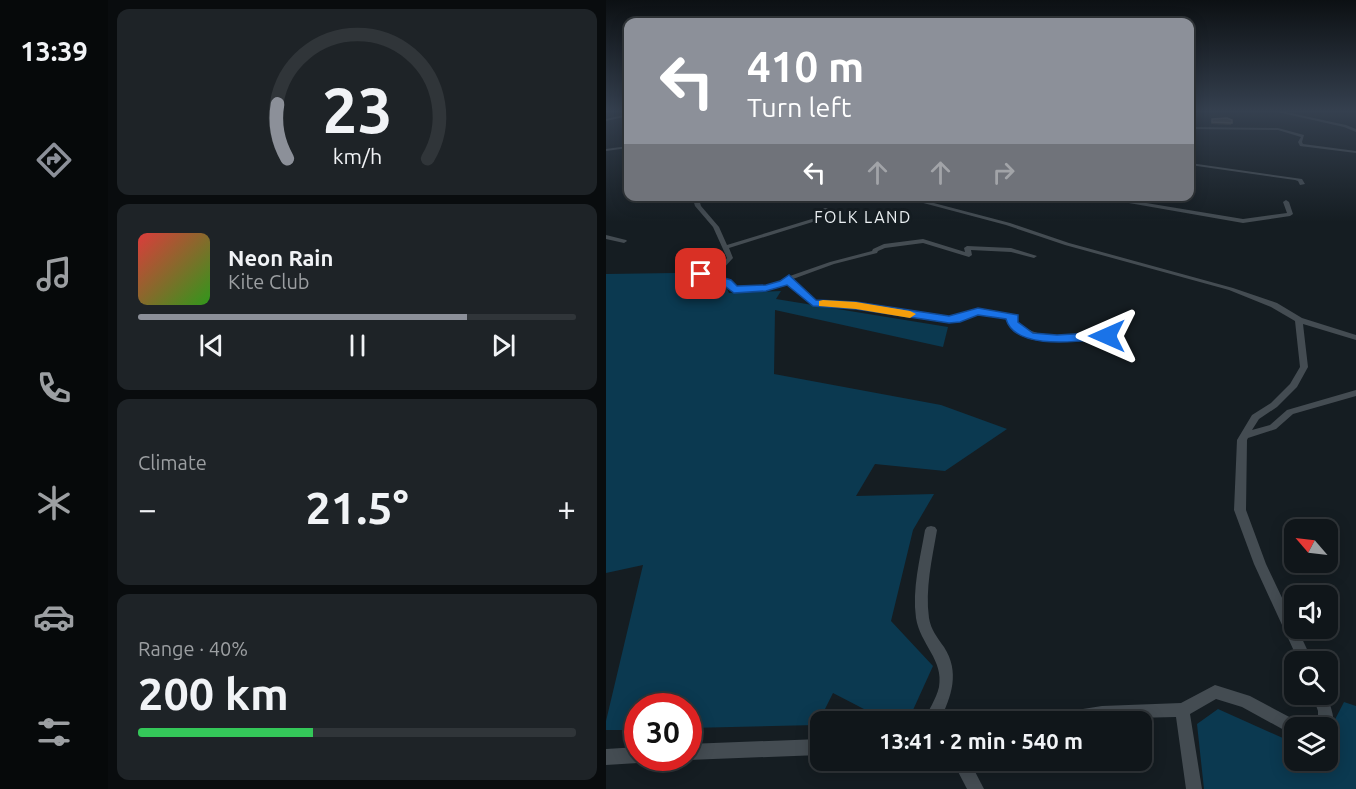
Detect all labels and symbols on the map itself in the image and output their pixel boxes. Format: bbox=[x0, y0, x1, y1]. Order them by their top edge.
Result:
district label: FOLK LAND bbox=[814, 208, 912, 226]
pin bbox=[675, 248, 726, 299]
position arrow bbox=[1075, 304, 1139, 368]
north arrow bbox=[1284, 519, 1338, 573]
speed limit sign: 30 bbox=[624, 693, 702, 771]

